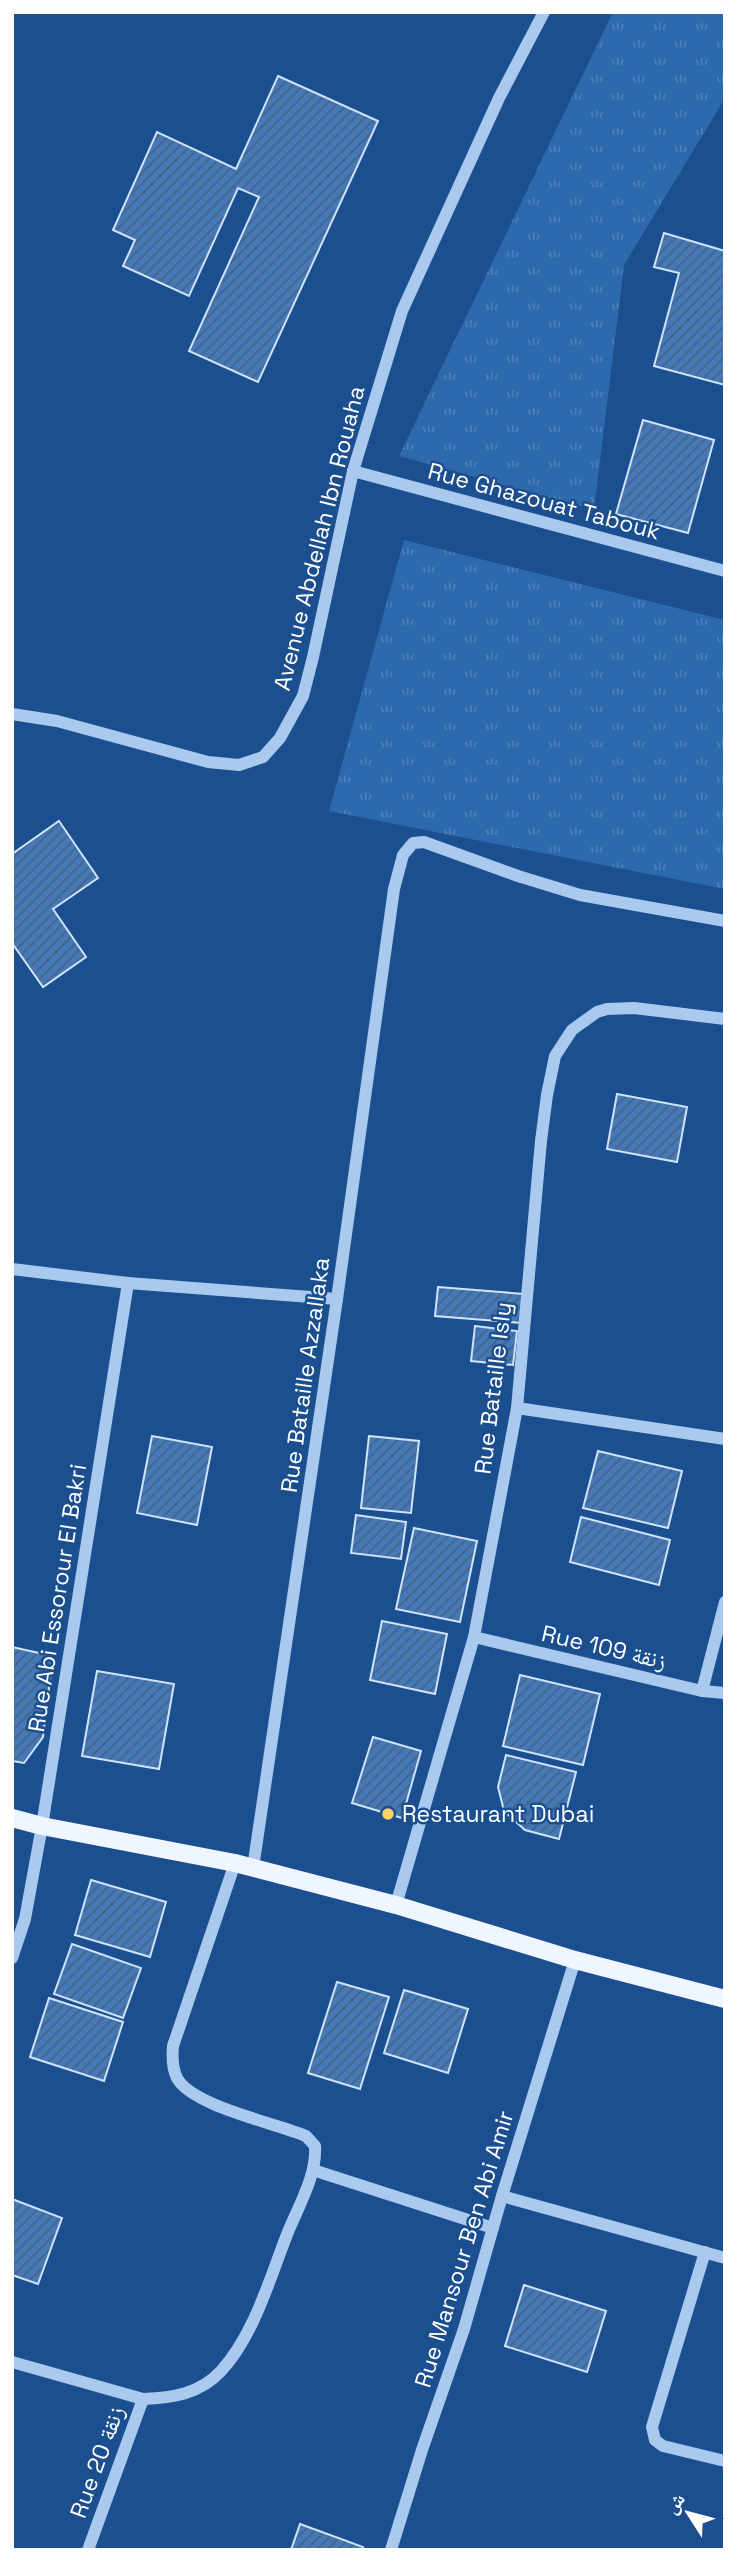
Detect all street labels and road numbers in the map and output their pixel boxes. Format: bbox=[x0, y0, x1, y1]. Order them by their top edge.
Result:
street label: Avenue Abdellah Ibn Rouaha bbox=[267, 383, 371, 693]
street label: Rue Ghazouat Tabouk bbox=[425, 456, 663, 546]
street label: Rue Bataille Azzallaka bbox=[274, 1256, 336, 1494]
street label: Rue Bataille Isly bbox=[468, 1300, 518, 1476]
street label: Rue Abi Essorour El Bakri bbox=[21, 1462, 93, 1734]
street label: Rue 109 زنقة bbox=[539, 1618, 669, 1676]
street label: Rue Mansour Ben Abi Amir bbox=[408, 2107, 520, 2391]
street label: Rue 20 زنقة bbox=[63, 2402, 131, 2522]

